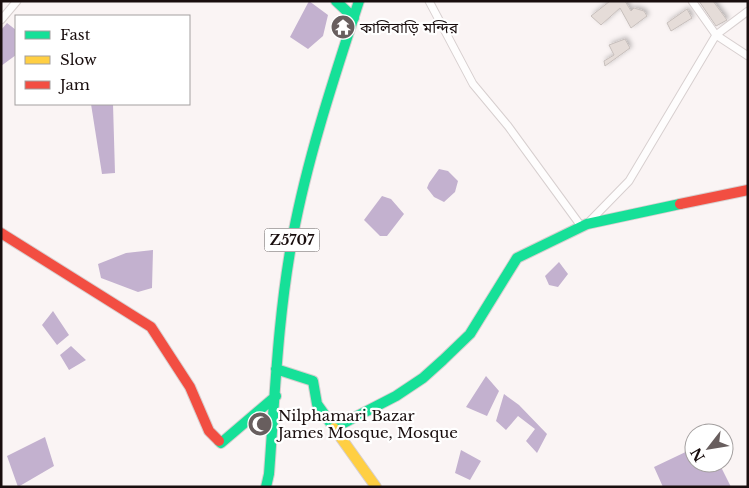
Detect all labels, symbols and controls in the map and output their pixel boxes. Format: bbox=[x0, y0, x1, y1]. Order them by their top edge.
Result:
temple icon: কালিবাড়ি মন্দির bbox=[330, 14, 356, 40]
legend bbox=[15, 15, 190, 105]
place label: কালিবাড়ি মন্দির bbox=[359, 18, 459, 37]
text: Fast bbox=[60, 25, 91, 44]
text: Slow bbox=[60, 50, 97, 69]
text: Jam bbox=[58, 75, 90, 94]
road number: Z5707 bbox=[264, 228, 320, 252]
place label: Nilphamari Bazar James Mosque, Mosque bbox=[276, 406, 458, 442]
mosque icon: Nilphamari Bazar James Mosque, Mosque bbox=[247, 411, 273, 437]
north arrow bbox=[684, 423, 734, 473]
text: N bbox=[687, 444, 709, 465]

